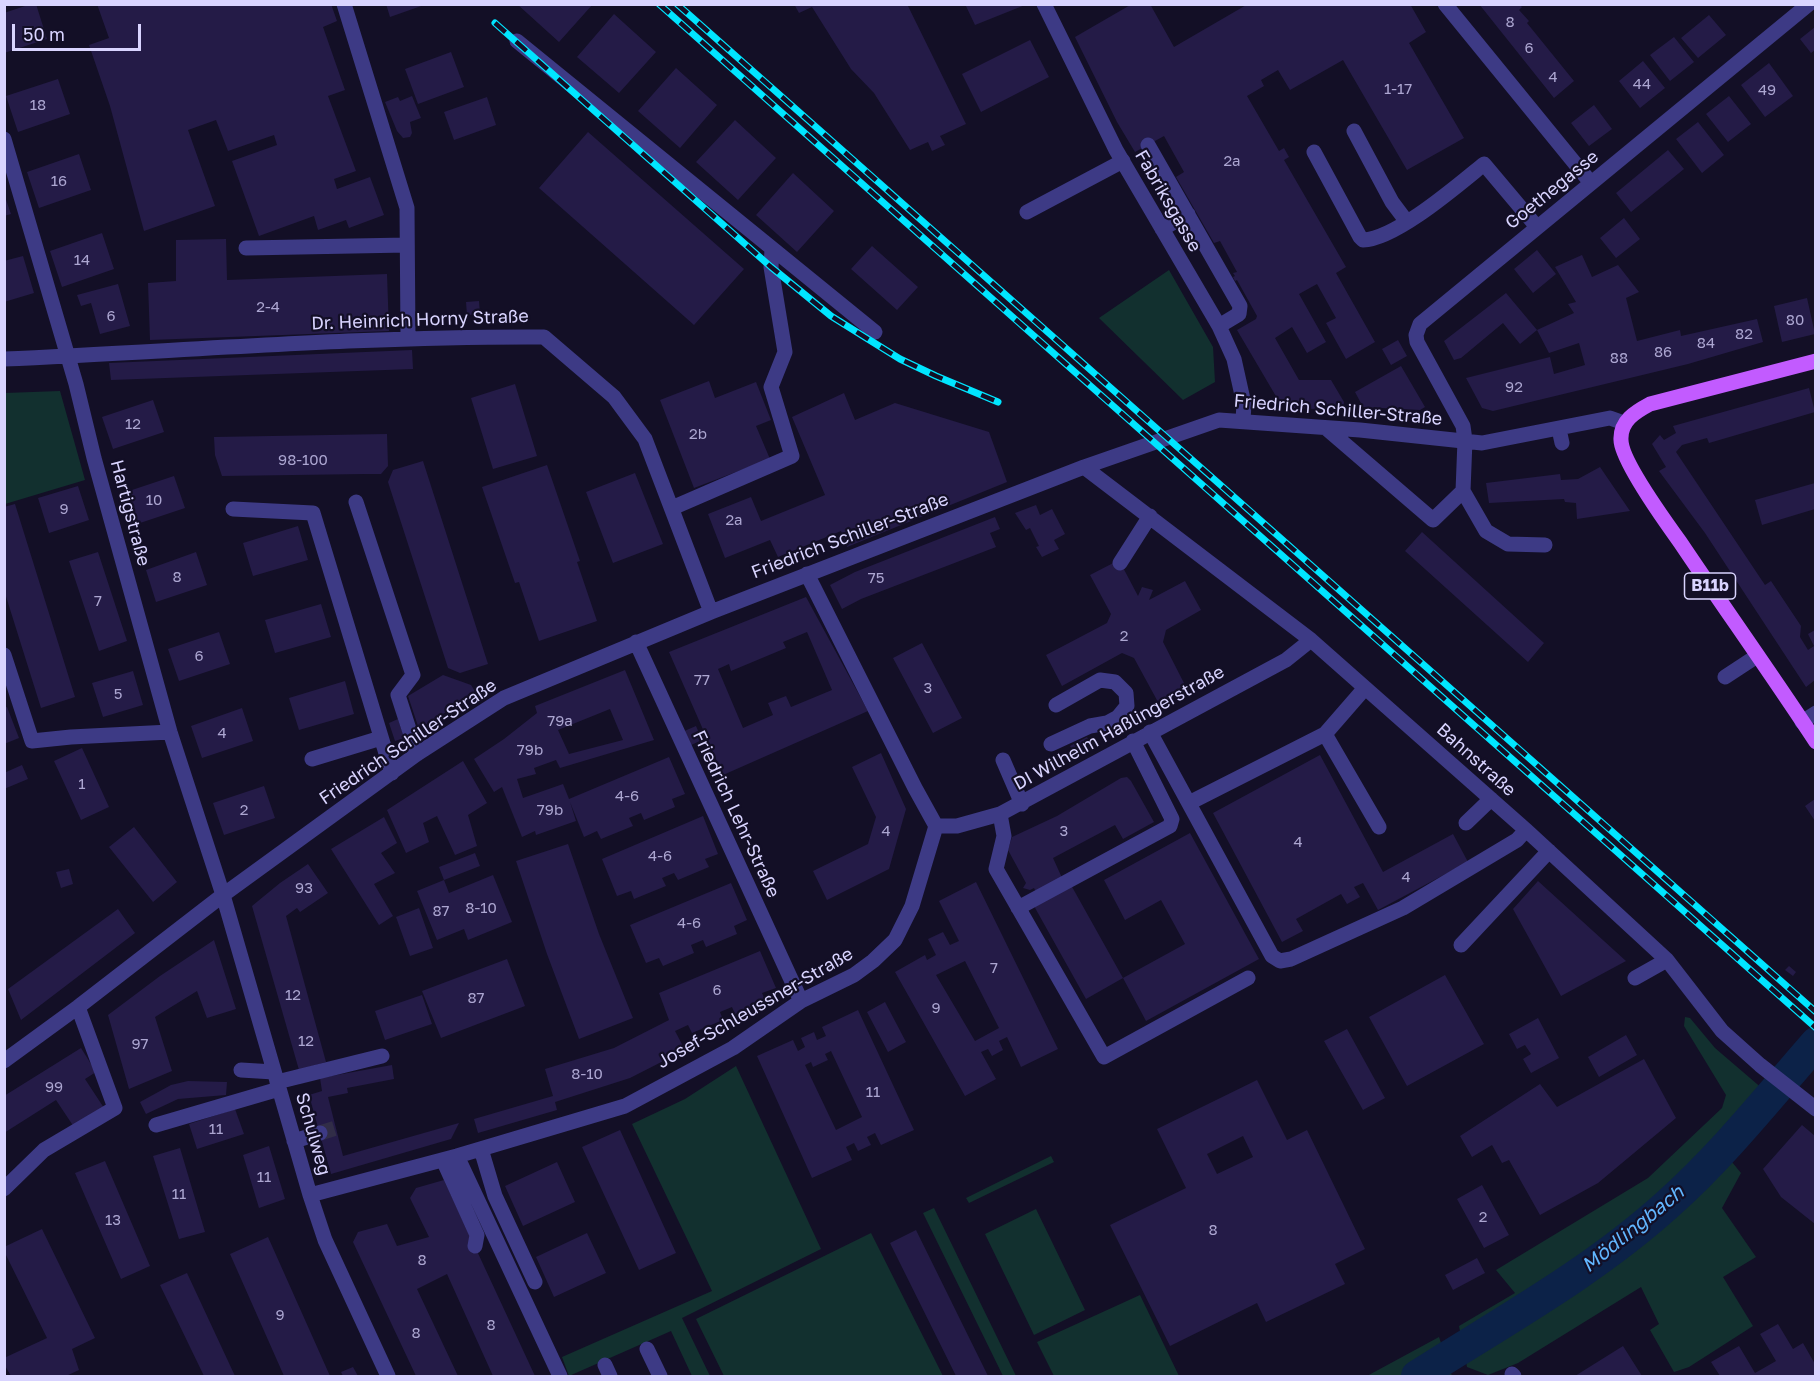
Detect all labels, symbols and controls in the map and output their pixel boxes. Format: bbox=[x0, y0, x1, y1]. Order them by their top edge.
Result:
scale bar bbox=[15, 12, 144, 50]
house number: 8 bbox=[1505, 13, 1515, 31]
text: 50 m bbox=[23, 23, 65, 45]
house number: 6 bbox=[1524, 39, 1534, 57]
house number: 4 bbox=[1548, 68, 1558, 86]
house number: 44 bbox=[1633, 75, 1651, 93]
house number: 1-17 bbox=[1384, 80, 1412, 98]
house number: 49 bbox=[1758, 81, 1776, 99]
house number: 18 bbox=[30, 96, 46, 114]
street label: Fabriksgasse bbox=[1130, 146, 1206, 256]
street label: Goethegasse bbox=[1501, 146, 1603, 234]
house number: 2a bbox=[1223, 152, 1241, 170]
house number: 16 bbox=[51, 172, 67, 190]
house number: 14 bbox=[74, 251, 90, 269]
house number: 2-4 bbox=[256, 298, 280, 316]
street label: Dr. Heinrich Horny Straße bbox=[311, 305, 529, 335]
house number: 6 bbox=[106, 307, 116, 325]
house number: 80 bbox=[1786, 311, 1804, 329]
house number: 82 bbox=[1735, 325, 1753, 343]
house number: 84 bbox=[1697, 334, 1715, 352]
house number: 86 bbox=[1654, 343, 1672, 361]
house number: 88 bbox=[1610, 349, 1628, 367]
house number: 92 bbox=[1505, 378, 1523, 396]
street label: Friedrich Schiller-Straße bbox=[1233, 390, 1443, 430]
house number: 12 bbox=[125, 415, 141, 433]
house number: 2b bbox=[689, 425, 707, 443]
house number: 98-100 bbox=[278, 451, 328, 469]
street label: Hartigstraße bbox=[105, 458, 155, 568]
street label: Friedrich Schiller-Straße bbox=[748, 488, 952, 584]
house number: 10 bbox=[146, 491, 162, 509]
house number: 9 bbox=[59, 500, 69, 518]
house number: 2a bbox=[725, 511, 743, 529]
house number: 8 bbox=[172, 568, 182, 586]
house number: 75 bbox=[868, 569, 884, 587]
road number: B11b bbox=[1684, 573, 1736, 599]
house number: 7 bbox=[94, 592, 102, 610]
house number: 2 bbox=[1120, 627, 1128, 645]
house number: 6 bbox=[194, 647, 204, 665]
street label: DI Wilhelm Haßlingerstraße bbox=[1010, 661, 1228, 795]
house number: 77 bbox=[694, 671, 710, 689]
street label: Friedrich Schiller-Straße bbox=[315, 675, 501, 809]
house number: 3 bbox=[924, 679, 932, 697]
house number: 5 bbox=[114, 685, 122, 703]
house number: 79a bbox=[547, 712, 573, 730]
street label: Bahnstraße bbox=[1432, 719, 1520, 801]
house number: 4 bbox=[217, 724, 227, 742]
street label: Friedrich Lehr-Straße bbox=[688, 727, 784, 901]
house number: 79b bbox=[517, 741, 543, 759]
house number: 1 bbox=[78, 775, 86, 793]
house number: 4-6 bbox=[615, 787, 639, 805]
house number: 2 bbox=[240, 801, 248, 819]
house number: 79b bbox=[537, 801, 563, 819]
house number: 4 bbox=[881, 822, 891, 840]
house number: 3 bbox=[1060, 822, 1068, 840]
house number: 4 bbox=[1293, 833, 1303, 851]
house number: 4-6 bbox=[648, 847, 672, 865]
house number: 4 bbox=[1401, 868, 1411, 886]
house number: 93 bbox=[295, 879, 313, 897]
house number: 8-10 bbox=[465, 899, 497, 917]
house number: 87 bbox=[432, 902, 450, 920]
house number: 4-6 bbox=[677, 914, 701, 932]
street label: Josef-Schleussner-Straße bbox=[653, 943, 857, 1073]
house number: 7 bbox=[990, 959, 998, 977]
house number: 6 bbox=[712, 981, 722, 999]
house number: 12 bbox=[285, 986, 301, 1004]
house number: 87 bbox=[467, 989, 485, 1007]
house number: 9 bbox=[931, 999, 941, 1017]
house number: 12 bbox=[298, 1032, 314, 1050]
house number: 97 bbox=[131, 1035, 149, 1053]
house number: 8-10 bbox=[571, 1065, 603, 1083]
house number: 99 bbox=[45, 1078, 63, 1096]
house number: 11 bbox=[866, 1083, 880, 1101]
street label: Schulweg bbox=[291, 1090, 335, 1178]
house number: 11 bbox=[209, 1120, 223, 1138]
house number: 11 bbox=[257, 1168, 271, 1186]
water label: Mödlingbach bbox=[1577, 1180, 1689, 1278]
house number: 11 bbox=[172, 1185, 186, 1203]
house number: 2 bbox=[1479, 1208, 1487, 1226]
house number: 13 bbox=[105, 1211, 121, 1229]
house number: 8 bbox=[1208, 1221, 1218, 1239]
house number: 8 bbox=[417, 1251, 427, 1269]
house number: 9 bbox=[275, 1306, 285, 1324]
house number: 8 bbox=[486, 1316, 496, 1334]
house number: 8 bbox=[411, 1324, 421, 1342]

